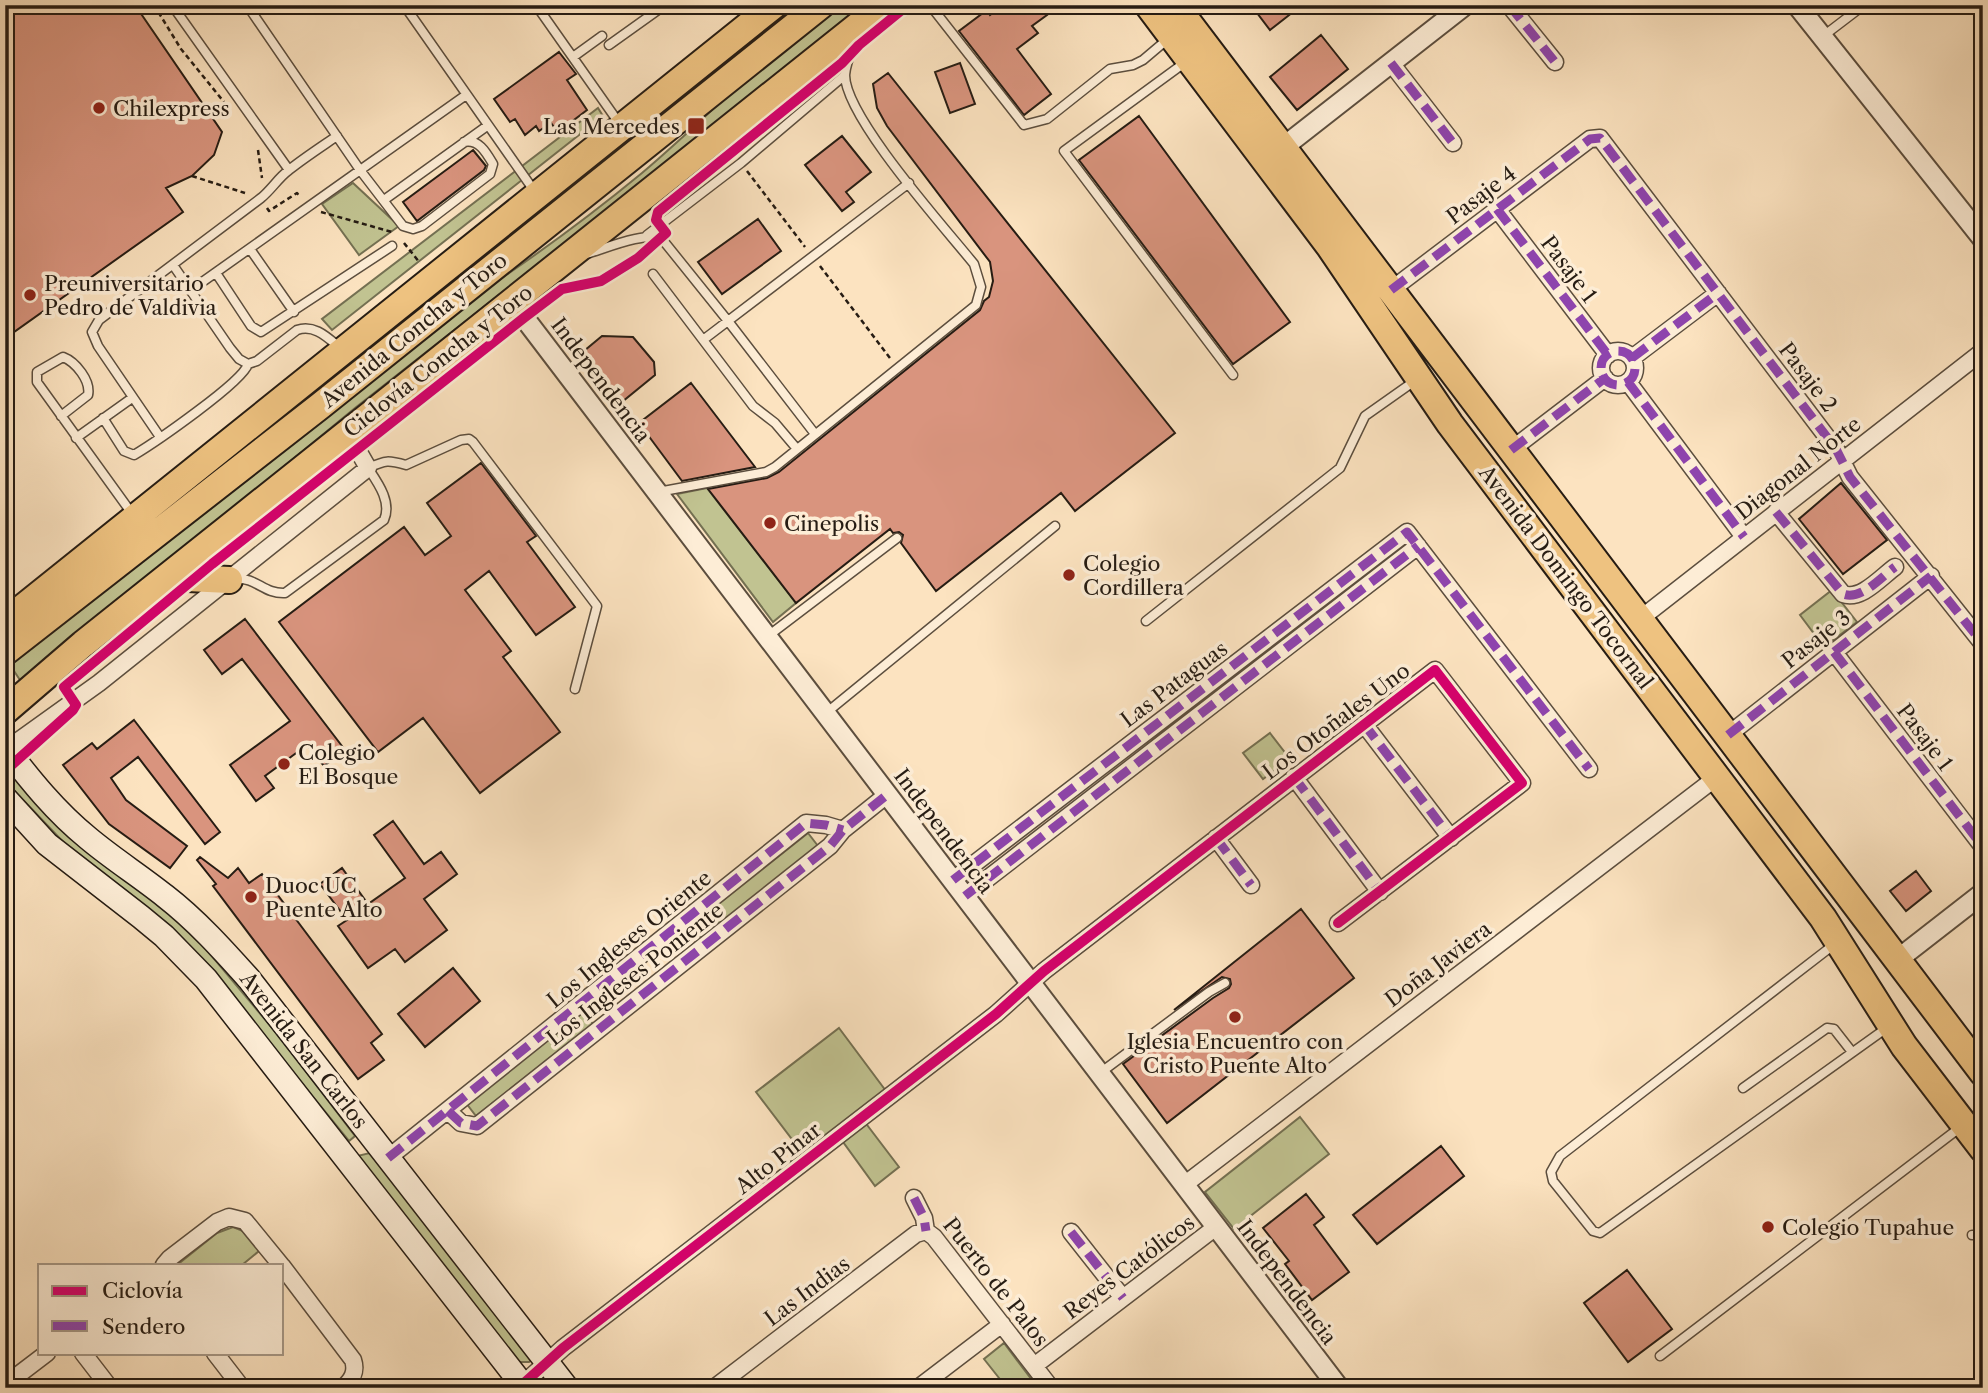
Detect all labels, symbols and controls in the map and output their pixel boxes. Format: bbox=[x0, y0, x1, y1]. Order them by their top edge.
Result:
place label: Chilexpress bbox=[113, 96, 230, 121]
marker: Chilexpress bbox=[91, 100, 107, 116]
place label: Las Mercedes bbox=[543, 114, 680, 139]
marker: Las Mercedes bbox=[686, 116, 706, 136]
street label: Pasaje 4 bbox=[1441, 161, 1521, 229]
street label: Pasaje 1 bbox=[1536, 231, 1602, 307]
street label: Avenida Concha y Toro bbox=[315, 247, 512, 413]
place label: Preuniversitario Pedro de Valdivia bbox=[44, 271, 218, 320]
street label: Ciclovía Concha y Toro bbox=[339, 280, 537, 442]
marker: Preuniversitario Pedro de Valdivia bbox=[22, 287, 38, 303]
street label: Independencia bbox=[546, 313, 657, 448]
street label: Pasaje 2 bbox=[1774, 337, 1842, 417]
street label: Diagonal Norte bbox=[1730, 411, 1866, 525]
street label: Avenida Domingo Tocornal bbox=[1473, 460, 1658, 694]
place label: Cinepolis bbox=[784, 511, 879, 536]
marker: Cinepolis bbox=[762, 515, 778, 531]
place label: Colegio Cordillera bbox=[1083, 551, 1185, 600]
marker: Colegio Cordillera bbox=[1061, 567, 1077, 583]
street label: Pasaje 3 bbox=[1777, 605, 1855, 673]
street label: Las Pataguas bbox=[1116, 636, 1232, 732]
street label: Los Otoñales Uno bbox=[1258, 658, 1414, 784]
street label: Pasaje 1 bbox=[1892, 699, 1958, 775]
place label: Colegio El Bosque bbox=[298, 740, 398, 789]
marker: Colegio El Bosque bbox=[276, 756, 292, 772]
street label: Independencia bbox=[889, 764, 1000, 899]
street label: Los Ingleses Oriente bbox=[542, 865, 716, 1013]
place label: Duoc UC Puente Alto bbox=[265, 873, 383, 922]
marker: Duoc UC Puente Alto bbox=[243, 889, 259, 905]
street label: Los Ingleses Poniente bbox=[542, 897, 728, 1051]
street label: Doña Javiera bbox=[1380, 915, 1497, 1012]
street label: Avenida San Carlos bbox=[234, 966, 373, 1133]
marker: Iglesia Encuentro con Cristo Puente Alto bbox=[1227, 1009, 1243, 1025]
place label: Iglesia Encuentro con Cristo Puente Alto bbox=[1127, 1029, 1343, 1078]
street label: Alto Pinar bbox=[730, 1117, 826, 1200]
street label: Reyes Católicos bbox=[1059, 1210, 1199, 1324]
street label: Puerto de Palos bbox=[938, 1213, 1054, 1351]
street label: Independencia bbox=[1232, 1215, 1343, 1350]
place label: Colegio Tupahue bbox=[1782, 1215, 1954, 1240]
marker: Colegio Tupahue bbox=[1760, 1219, 1776, 1235]
street label: Las Indias bbox=[760, 1251, 854, 1331]
legend bbox=[38, 1264, 284, 1354]
text: Ciclovía bbox=[102, 1278, 184, 1303]
text: Sendero bbox=[102, 1314, 186, 1339]

